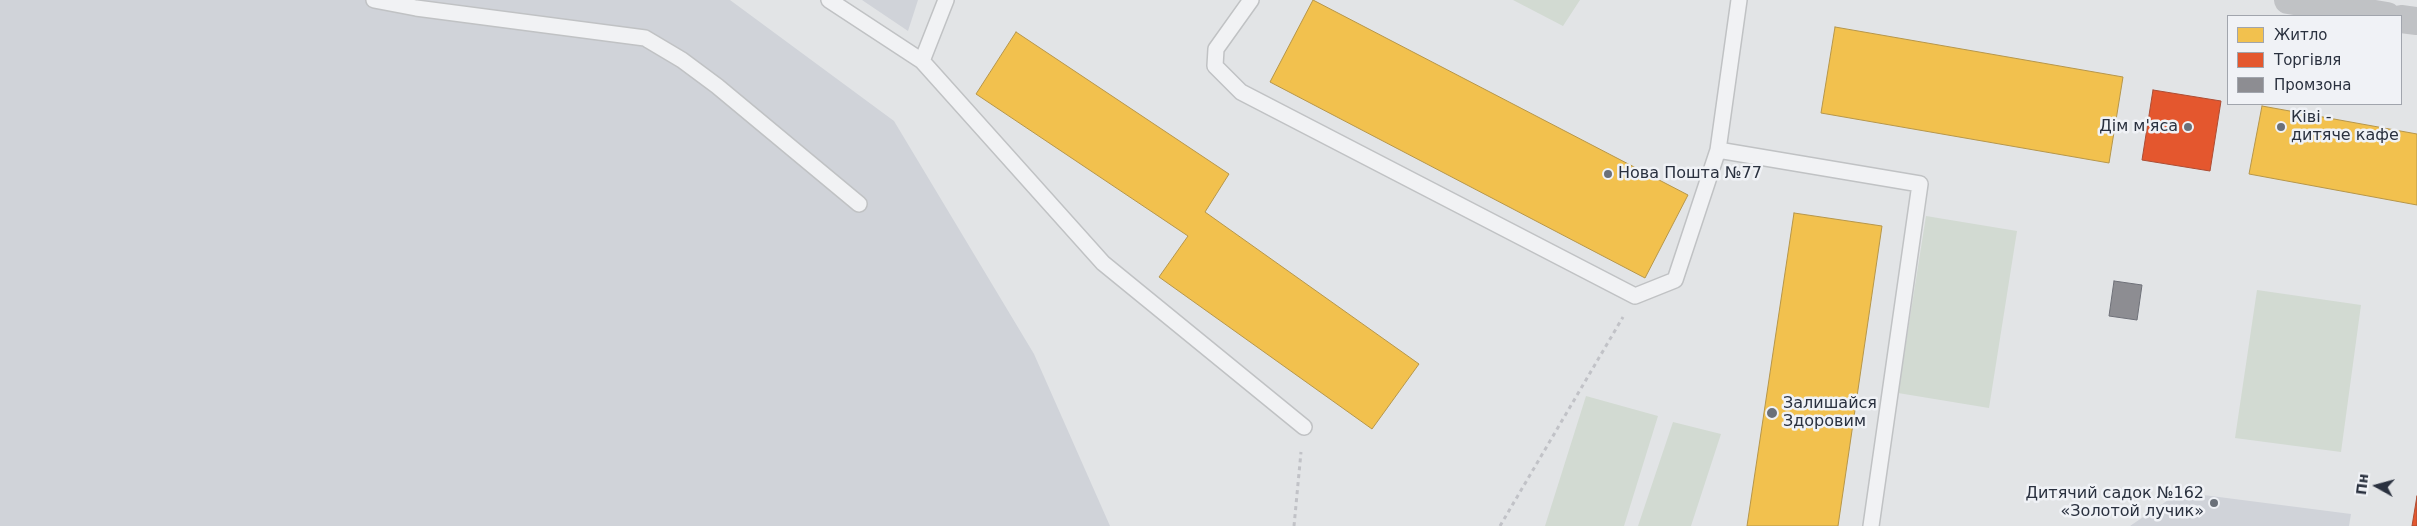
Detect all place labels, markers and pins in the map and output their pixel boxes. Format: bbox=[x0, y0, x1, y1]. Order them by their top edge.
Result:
place label: Ківі - дитяче кафе bbox=[2291, 108, 2399, 146]
place label: Дім м'яса bbox=[2099, 117, 2178, 137]
marker: Дім м'яса bbox=[2182, 121, 2194, 133]
marker: Ківі - дитяче кафе bbox=[2275, 121, 2287, 133]
place label: Нова Пошта №77 bbox=[1618, 164, 1762, 184]
marker: Нова Пошта №77 bbox=[1602, 168, 1614, 180]
place label: Залишайся Здоровим bbox=[1783, 394, 1877, 432]
marker: Залишайся Здоровим bbox=[1765, 406, 1779, 420]
place label: Дитячий садок №162 «Золотой лучик» bbox=[2025, 484, 2204, 522]
marker: Дитячий садок №162 «Золотой лучик» bbox=[2208, 497, 2220, 509]

